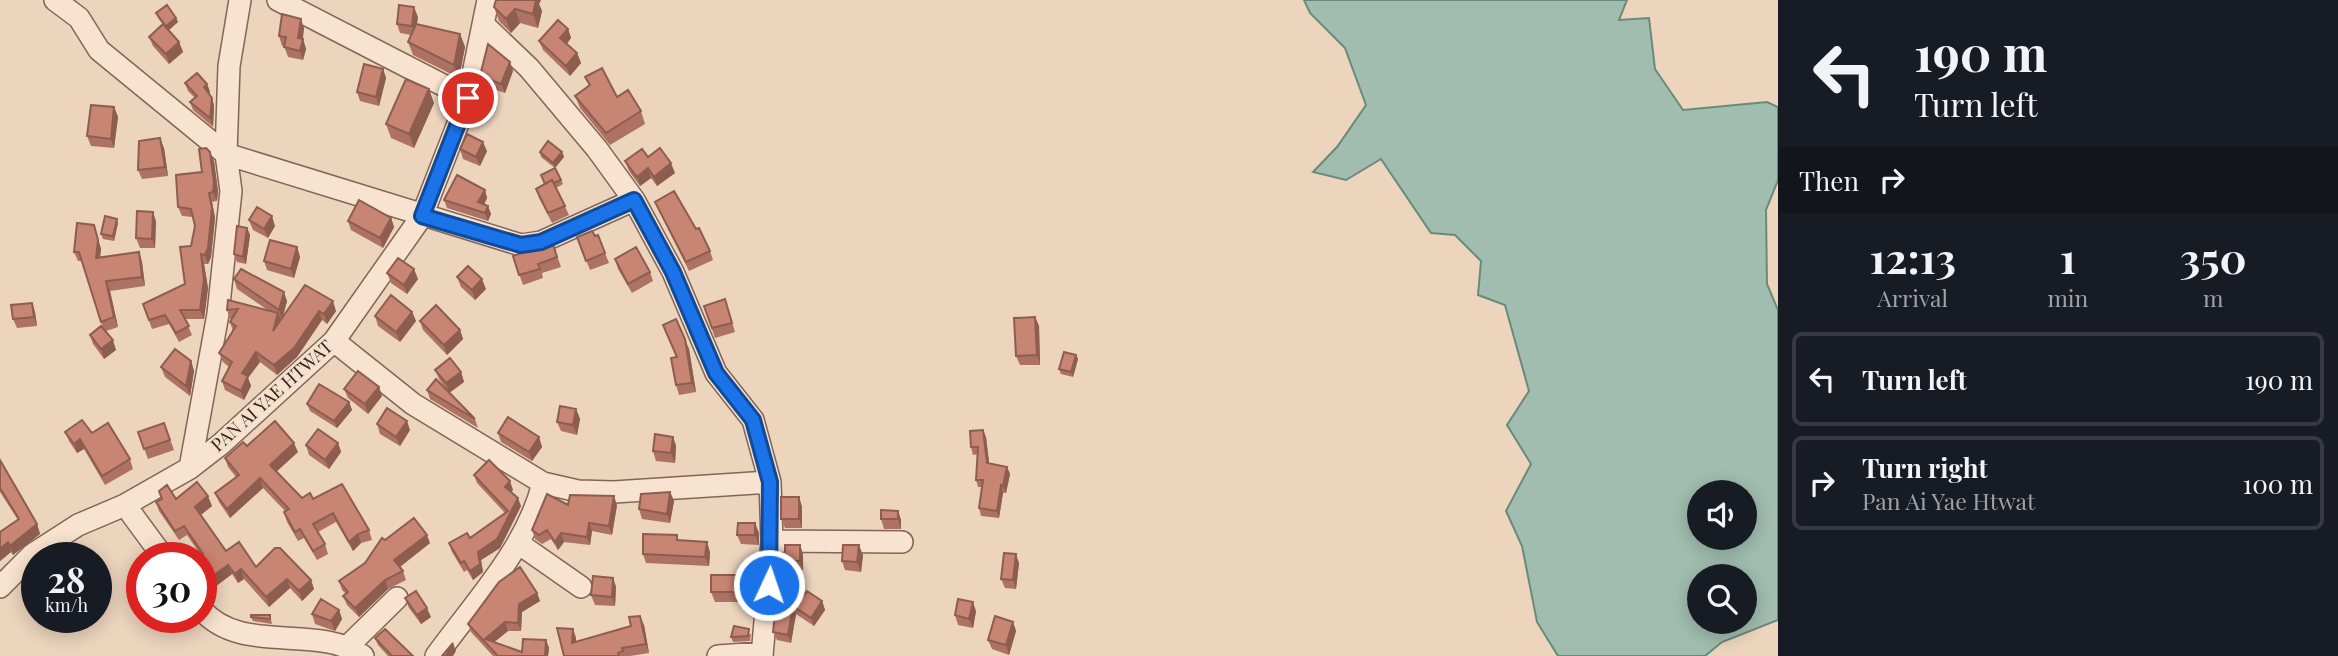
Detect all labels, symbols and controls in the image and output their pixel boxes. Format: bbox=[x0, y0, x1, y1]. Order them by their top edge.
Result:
text: 190 m bbox=[1914, 19, 2047, 84]
icon: left bbox=[1799, 28, 1890, 119]
pin bbox=[438, 68, 498, 128]
icon: arrive bbox=[449, 79, 487, 117]
text: Turn left bbox=[1914, 82, 2038, 125]
icon: right bbox=[1873, 161, 1911, 199]
text: Then bbox=[1799, 163, 1859, 198]
text: 12:13 bbox=[1869, 229, 1956, 285]
text: 1 bbox=[2060, 229, 2076, 285]
text: 350 bbox=[2180, 229, 2247, 285]
text: Arrival bbox=[1877, 282, 1948, 313]
text: min bbox=[2047, 282, 2088, 313]
text: m bbox=[2203, 282, 2223, 313]
street label: PAN AI YAE HTWAT bbox=[205, 334, 337, 456]
icon: left bbox=[1803, 360, 1841, 398]
text: Turn left bbox=[1862, 362, 1967, 397]
text: 190 m bbox=[2245, 362, 2313, 397]
text: Turn right bbox=[1862, 450, 1988, 485]
icon: right bbox=[1803, 464, 1841, 502]
text: 100 m bbox=[2243, 466, 2313, 501]
map controls bbox=[1687, 480, 1757, 634]
button: sound bbox=[1687, 480, 1757, 550]
text: Pan Ai Yae Htwat bbox=[1862, 485, 2035, 516]
speed limit sign: 30 bbox=[126, 542, 217, 633]
position arrow bbox=[732, 548, 806, 622]
text: 28 bbox=[48, 555, 85, 602]
button: search bbox=[1687, 564, 1757, 634]
text: km/h bbox=[45, 593, 88, 617]

